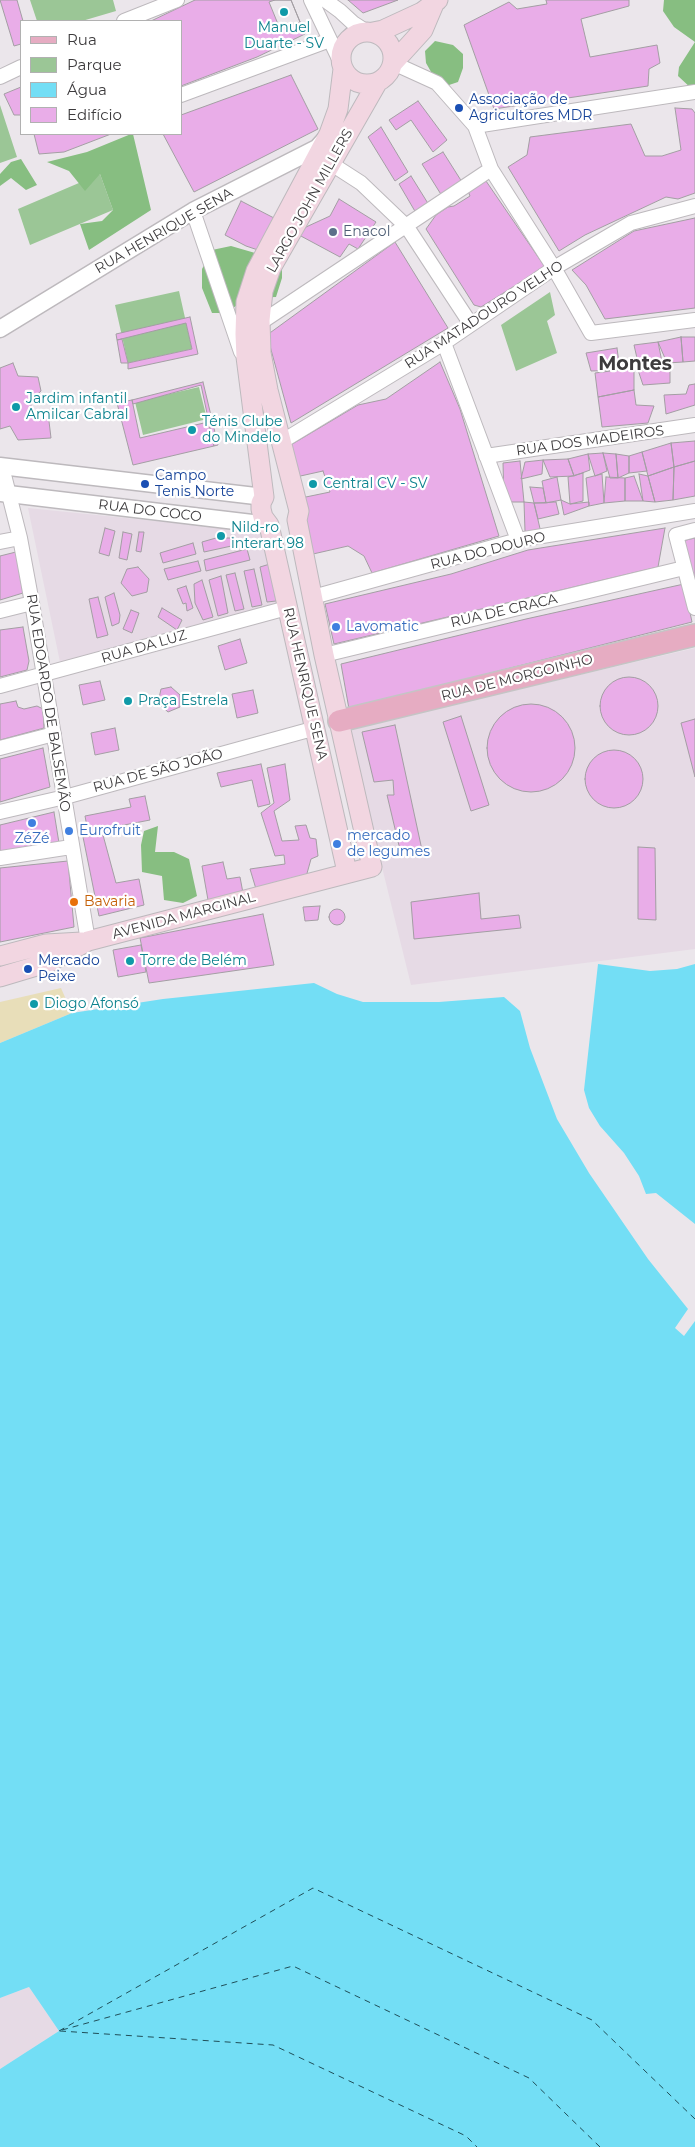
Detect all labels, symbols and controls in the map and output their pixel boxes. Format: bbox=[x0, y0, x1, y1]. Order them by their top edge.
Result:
marker: Manuel Duarte - SV bbox=[278, 6, 290, 18]
legend bbox=[20, 20, 182, 135]
place label: Manuel Duarte - SV bbox=[244, 20, 324, 52]
text: Rua bbox=[67, 30, 97, 49]
text: Parque bbox=[67, 55, 122, 74]
text: Água bbox=[67, 80, 107, 99]
place label: Associação de Agricultores MDR bbox=[469, 92, 592, 124]
marker: Associação de Agricultores MDR bbox=[453, 102, 465, 114]
text: Edifício bbox=[67, 105, 122, 124]
street label: LARGO JOHN MILLERS bbox=[263, 126, 357, 276]
street label: RUA HENRIQUE SENA bbox=[92, 185, 236, 277]
place label: Enacol bbox=[343, 224, 390, 240]
marker: Enacol bbox=[327, 226, 339, 238]
street label: RUA MATADOURO VELHO bbox=[402, 257, 566, 373]
district label: Montes bbox=[598, 353, 672, 375]
place label: Jardim infantil Amilcar Cabral bbox=[26, 391, 128, 424]
marker: Jardim infantil Amilcar Cabral bbox=[10, 401, 22, 413]
place label: Ténis Clube do Mindelo bbox=[202, 414, 282, 447]
street label: RUA DOS MADEIROS bbox=[515, 422, 665, 460]
marker: Ténis Clube do Mindelo bbox=[186, 424, 198, 436]
place label: Campo Tenis Norte bbox=[155, 468, 234, 501]
place label: Central CV - SV bbox=[323, 476, 428, 492]
marker: Campo Tenis Norte bbox=[139, 478, 151, 490]
marker: Central CV - SV bbox=[307, 478, 319, 490]
street label: RUA DO COCO bbox=[97, 496, 203, 526]
place label: Nild-ro interart 98 bbox=[231, 520, 304, 552]
street label: RUA DO DOURO bbox=[429, 529, 547, 573]
marker: Nild-ro interart 98 bbox=[215, 530, 227, 542]
street label: RUA DE CRACA bbox=[449, 591, 559, 631]
street label: RUA EDOARDO DE BALSEMÃO bbox=[22, 593, 74, 813]
street label: RUA HENRIQUE SENA bbox=[279, 606, 331, 762]
place label: Lavomatic bbox=[346, 619, 419, 635]
marker: Lavomatic bbox=[330, 621, 342, 633]
street label: RUA DA LUZ bbox=[99, 627, 189, 667]
street label: RUA DE MORGOINHO bbox=[439, 651, 595, 705]
place label: Praça Estrela bbox=[138, 693, 229, 709]
marker: Praça Estrela bbox=[122, 695, 134, 707]
street label: RUA DE SÃO JOÃO bbox=[91, 746, 225, 796]
marker: ZéZé bbox=[26, 817, 38, 829]
place label: Eurofruit bbox=[79, 823, 141, 839]
marker: Eurofruit bbox=[63, 825, 75, 837]
place label: mercado de legumes bbox=[347, 828, 430, 860]
place label: ZéZé bbox=[15, 831, 49, 847]
marker: mercado de legumes bbox=[331, 838, 343, 850]
street label: AVENIDA MARGINAL bbox=[111, 889, 257, 943]
place label: Bavaria bbox=[84, 894, 136, 910]
marker: Bavaria bbox=[68, 896, 80, 908]
place label: Mercado Peixe bbox=[38, 953, 100, 986]
place label: Torre de Belém bbox=[140, 953, 247, 969]
marker: Torre de Belém bbox=[124, 955, 136, 967]
marker: Mercado Peixe bbox=[22, 963, 34, 975]
place label: Diogo Afonsó bbox=[44, 996, 139, 1012]
marker: Diogo Afonsó bbox=[28, 998, 40, 1010]

